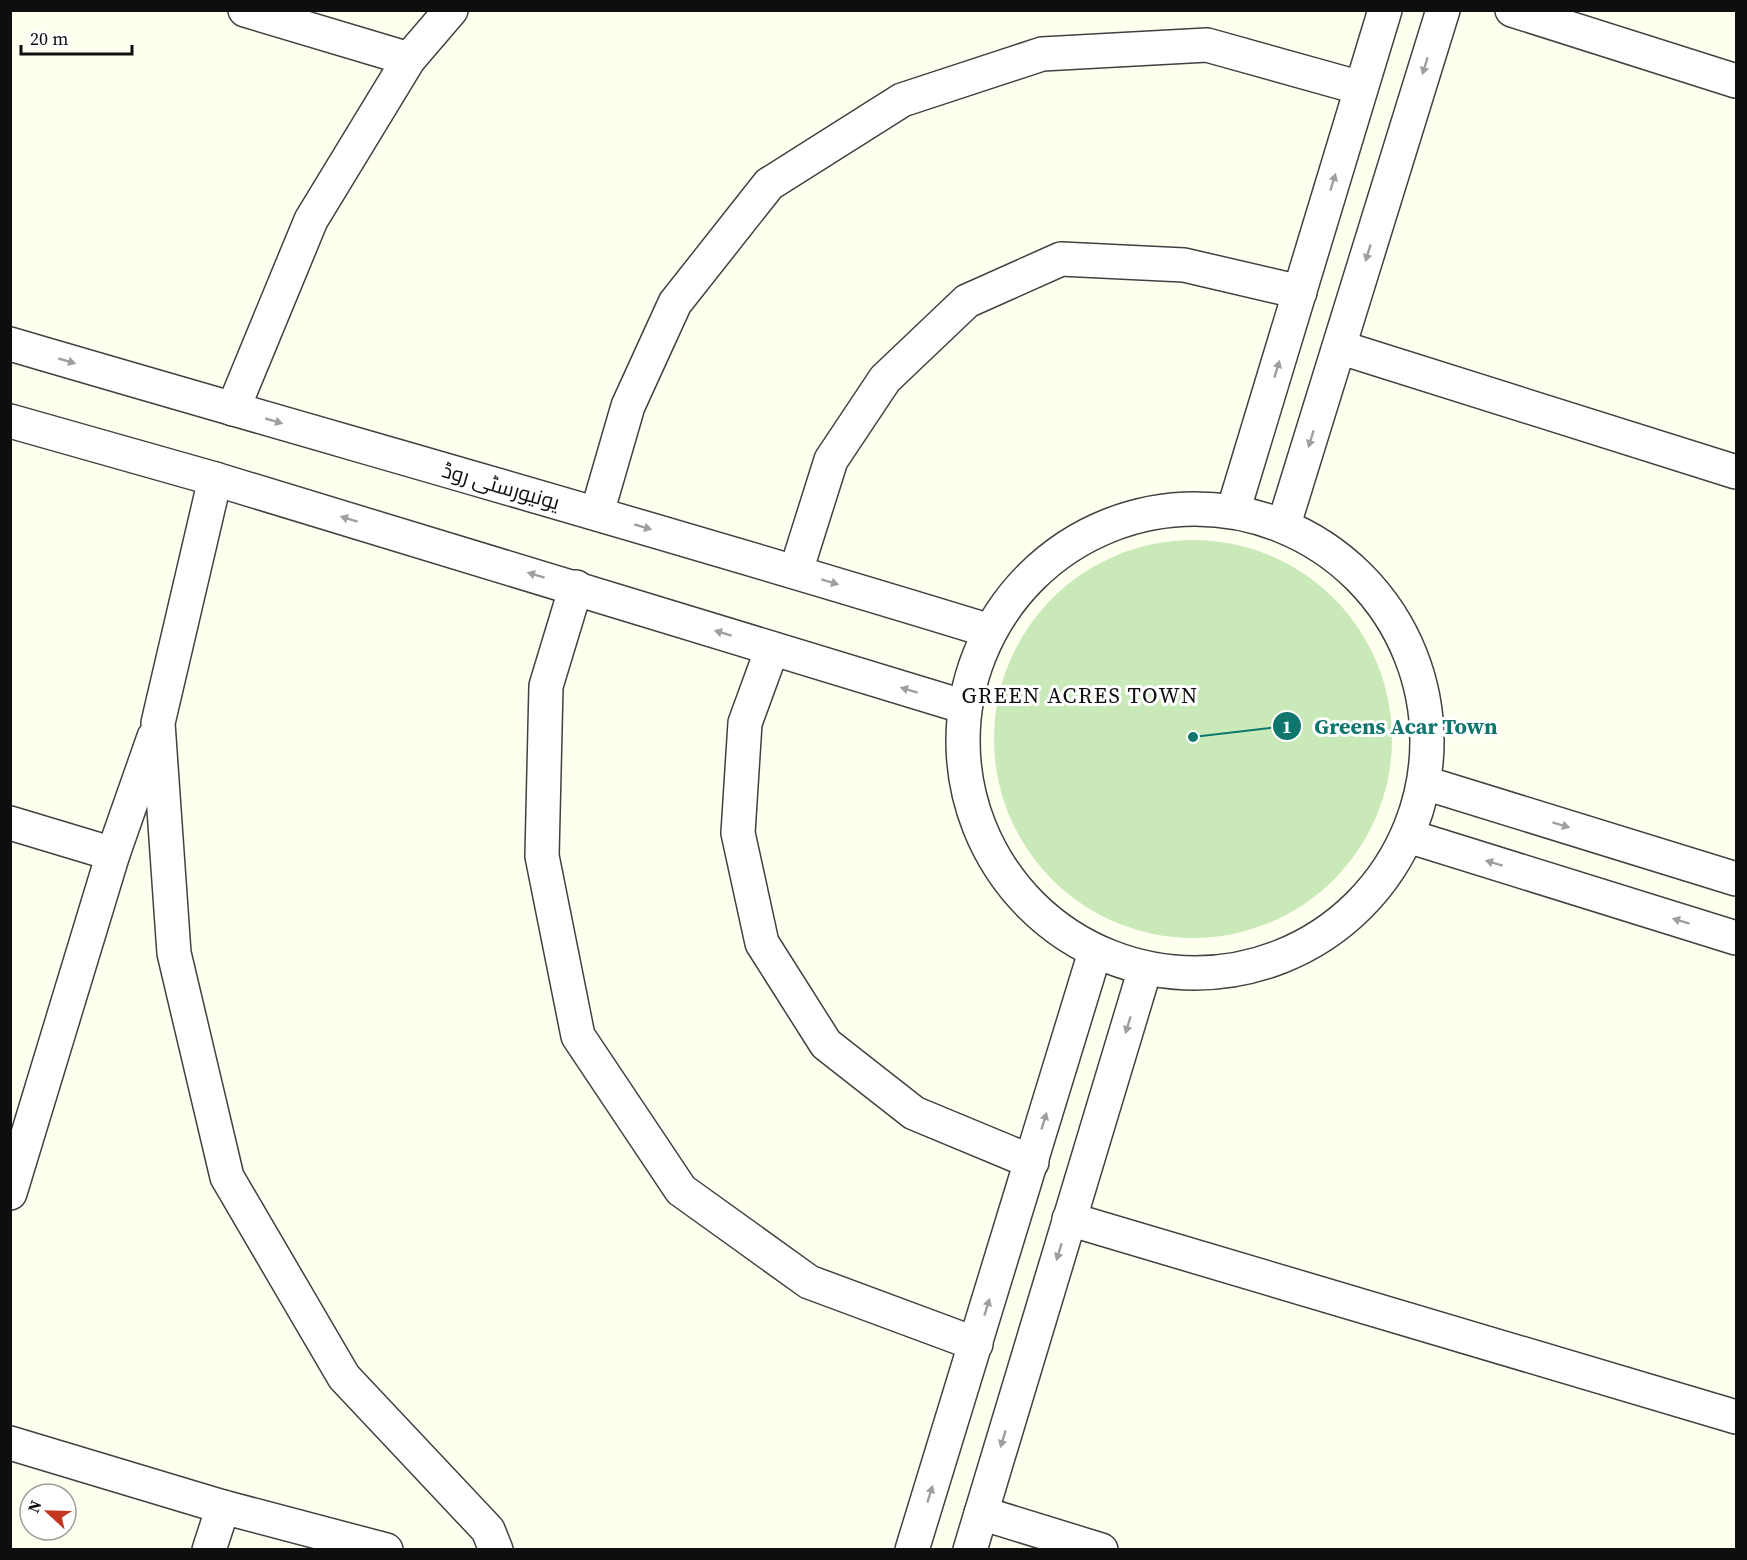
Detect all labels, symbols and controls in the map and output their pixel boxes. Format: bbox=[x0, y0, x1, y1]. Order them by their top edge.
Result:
scale bar bbox=[21, 18, 132, 56]
text: 20 m bbox=[30, 26, 68, 51]
one-way arrow bbox=[1420, 57, 1429, 75]
one-way arrow bbox=[1329, 173, 1338, 191]
one-way arrow bbox=[1363, 244, 1372, 262]
one-way arrow bbox=[58, 357, 76, 366]
one-way arrow bbox=[1273, 359, 1282, 377]
one-way arrow bbox=[265, 417, 283, 426]
one-way arrow bbox=[1306, 430, 1315, 448]
street label: یونیورسٹی روڈ bbox=[439, 455, 564, 517]
one-way arrow bbox=[340, 514, 358, 524]
one-way arrow bbox=[634, 522, 652, 532]
one-way arrow bbox=[527, 570, 545, 579]
one-way arrow bbox=[821, 578, 839, 587]
one-way arrow bbox=[713, 628, 731, 637]
district label: GREEN ACRES TOWN bbox=[961, 680, 1199, 710]
one-way arrow bbox=[900, 685, 918, 694]
callout: Greens Acar Town bbox=[1272, 706, 1510, 746]
text: Greens Acar Town bbox=[1314, 711, 1498, 741]
text: 1 bbox=[1282, 714, 1292, 739]
one-way arrow bbox=[1552, 821, 1570, 830]
one-way arrow bbox=[1485, 858, 1503, 867]
one-way arrow bbox=[1672, 916, 1690, 925]
one-way arrow bbox=[1123, 1016, 1132, 1034]
one-way arrow bbox=[1040, 1112, 1049, 1130]
one-way arrow bbox=[1054, 1243, 1063, 1261]
one-way arrow bbox=[983, 1298, 993, 1316]
one-way arrow bbox=[998, 1430, 1007, 1448]
north arrow bbox=[18, 1482, 78, 1542]
one-way arrow bbox=[925, 1485, 935, 1503]
text: N bbox=[22, 1497, 47, 1516]

